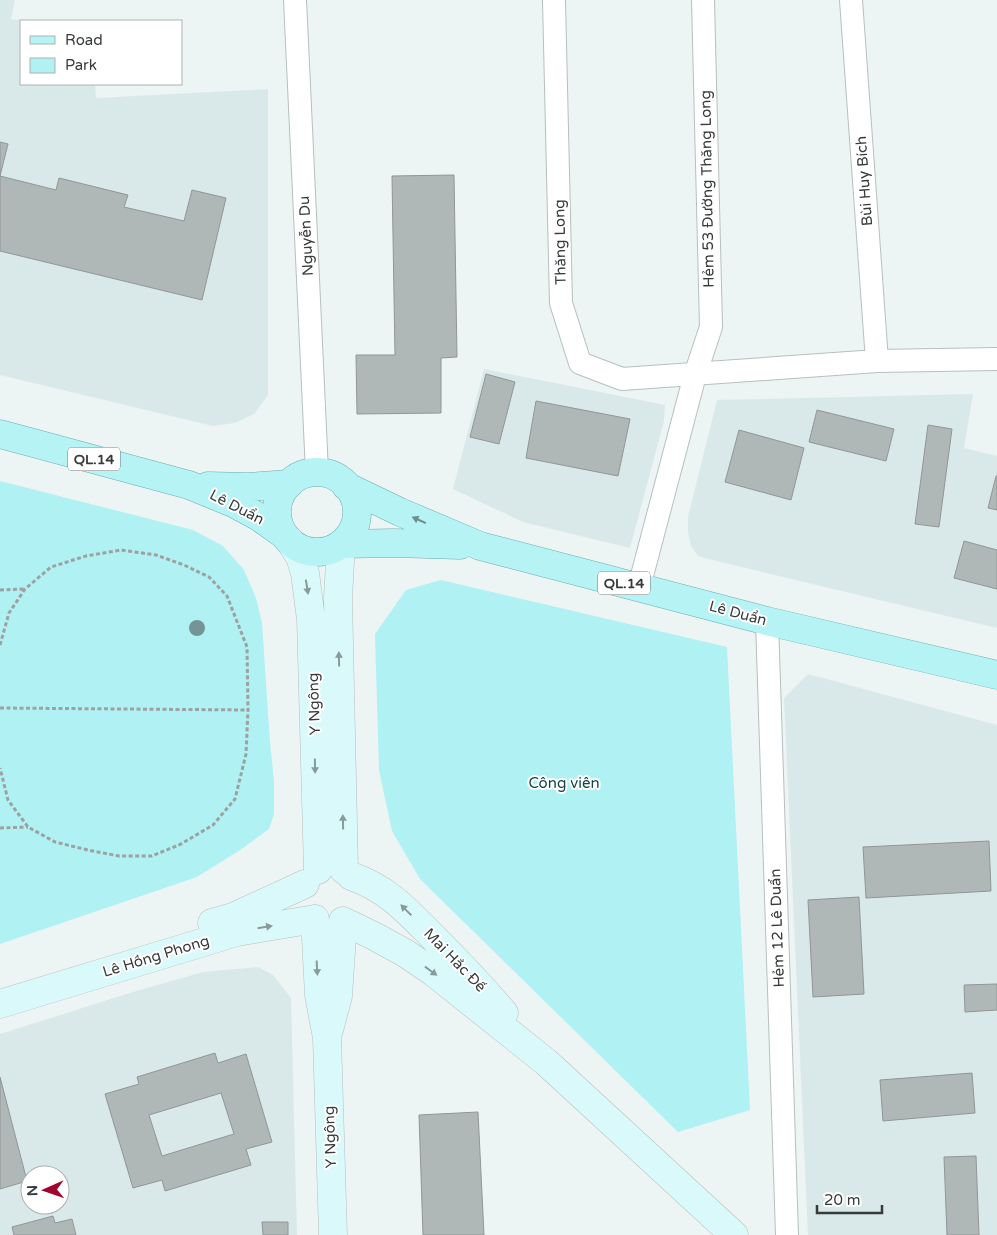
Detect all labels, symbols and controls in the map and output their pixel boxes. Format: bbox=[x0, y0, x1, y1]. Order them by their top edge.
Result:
legend bbox=[20, 20, 182, 85]
text: Road bbox=[65, 31, 103, 49]
text: Park bbox=[65, 56, 97, 74]
street label: Hẻm 53 Đường Thăng Long bbox=[696, 90, 718, 288]
street label: Bùi Huy Bích bbox=[852, 135, 876, 227]
street label: Nguyễn Du bbox=[295, 195, 317, 277]
street label: Thăng Long bbox=[550, 199, 570, 285]
road number: QL.14 bbox=[68, 448, 120, 470]
street label: Lê Duẩn bbox=[207, 486, 267, 528]
one-way arrow bbox=[412, 516, 426, 524]
road number: QL.14 bbox=[598, 572, 650, 594]
one-way arrow bbox=[303, 579, 311, 595]
street label: Lê Duẩn bbox=[707, 597, 769, 629]
one-way arrow bbox=[335, 651, 343, 667]
street label: Y Ngông bbox=[304, 672, 324, 736]
one-way arrow bbox=[311, 758, 319, 774]
park label: Công viên bbox=[528, 774, 600, 792]
one-way arrow bbox=[339, 813, 347, 829]
street label: Hẻm 12 Lê Duẩn bbox=[766, 868, 788, 988]
one-way arrow bbox=[400, 905, 412, 917]
one-way arrow bbox=[258, 923, 274, 931]
street label: Mai Hắc Đế bbox=[420, 924, 490, 996]
street label: Lê Hồng Phong bbox=[100, 931, 212, 981]
one-way arrow bbox=[314, 960, 322, 976]
one-way arrow bbox=[424, 966, 438, 976]
street label: Y Ngông bbox=[320, 1105, 340, 1169]
north arrow bbox=[20, 1165, 70, 1215]
scale bar bbox=[817, 1182, 882, 1214]
text: N bbox=[24, 1185, 41, 1196]
text: 20 m bbox=[824, 1191, 861, 1209]

